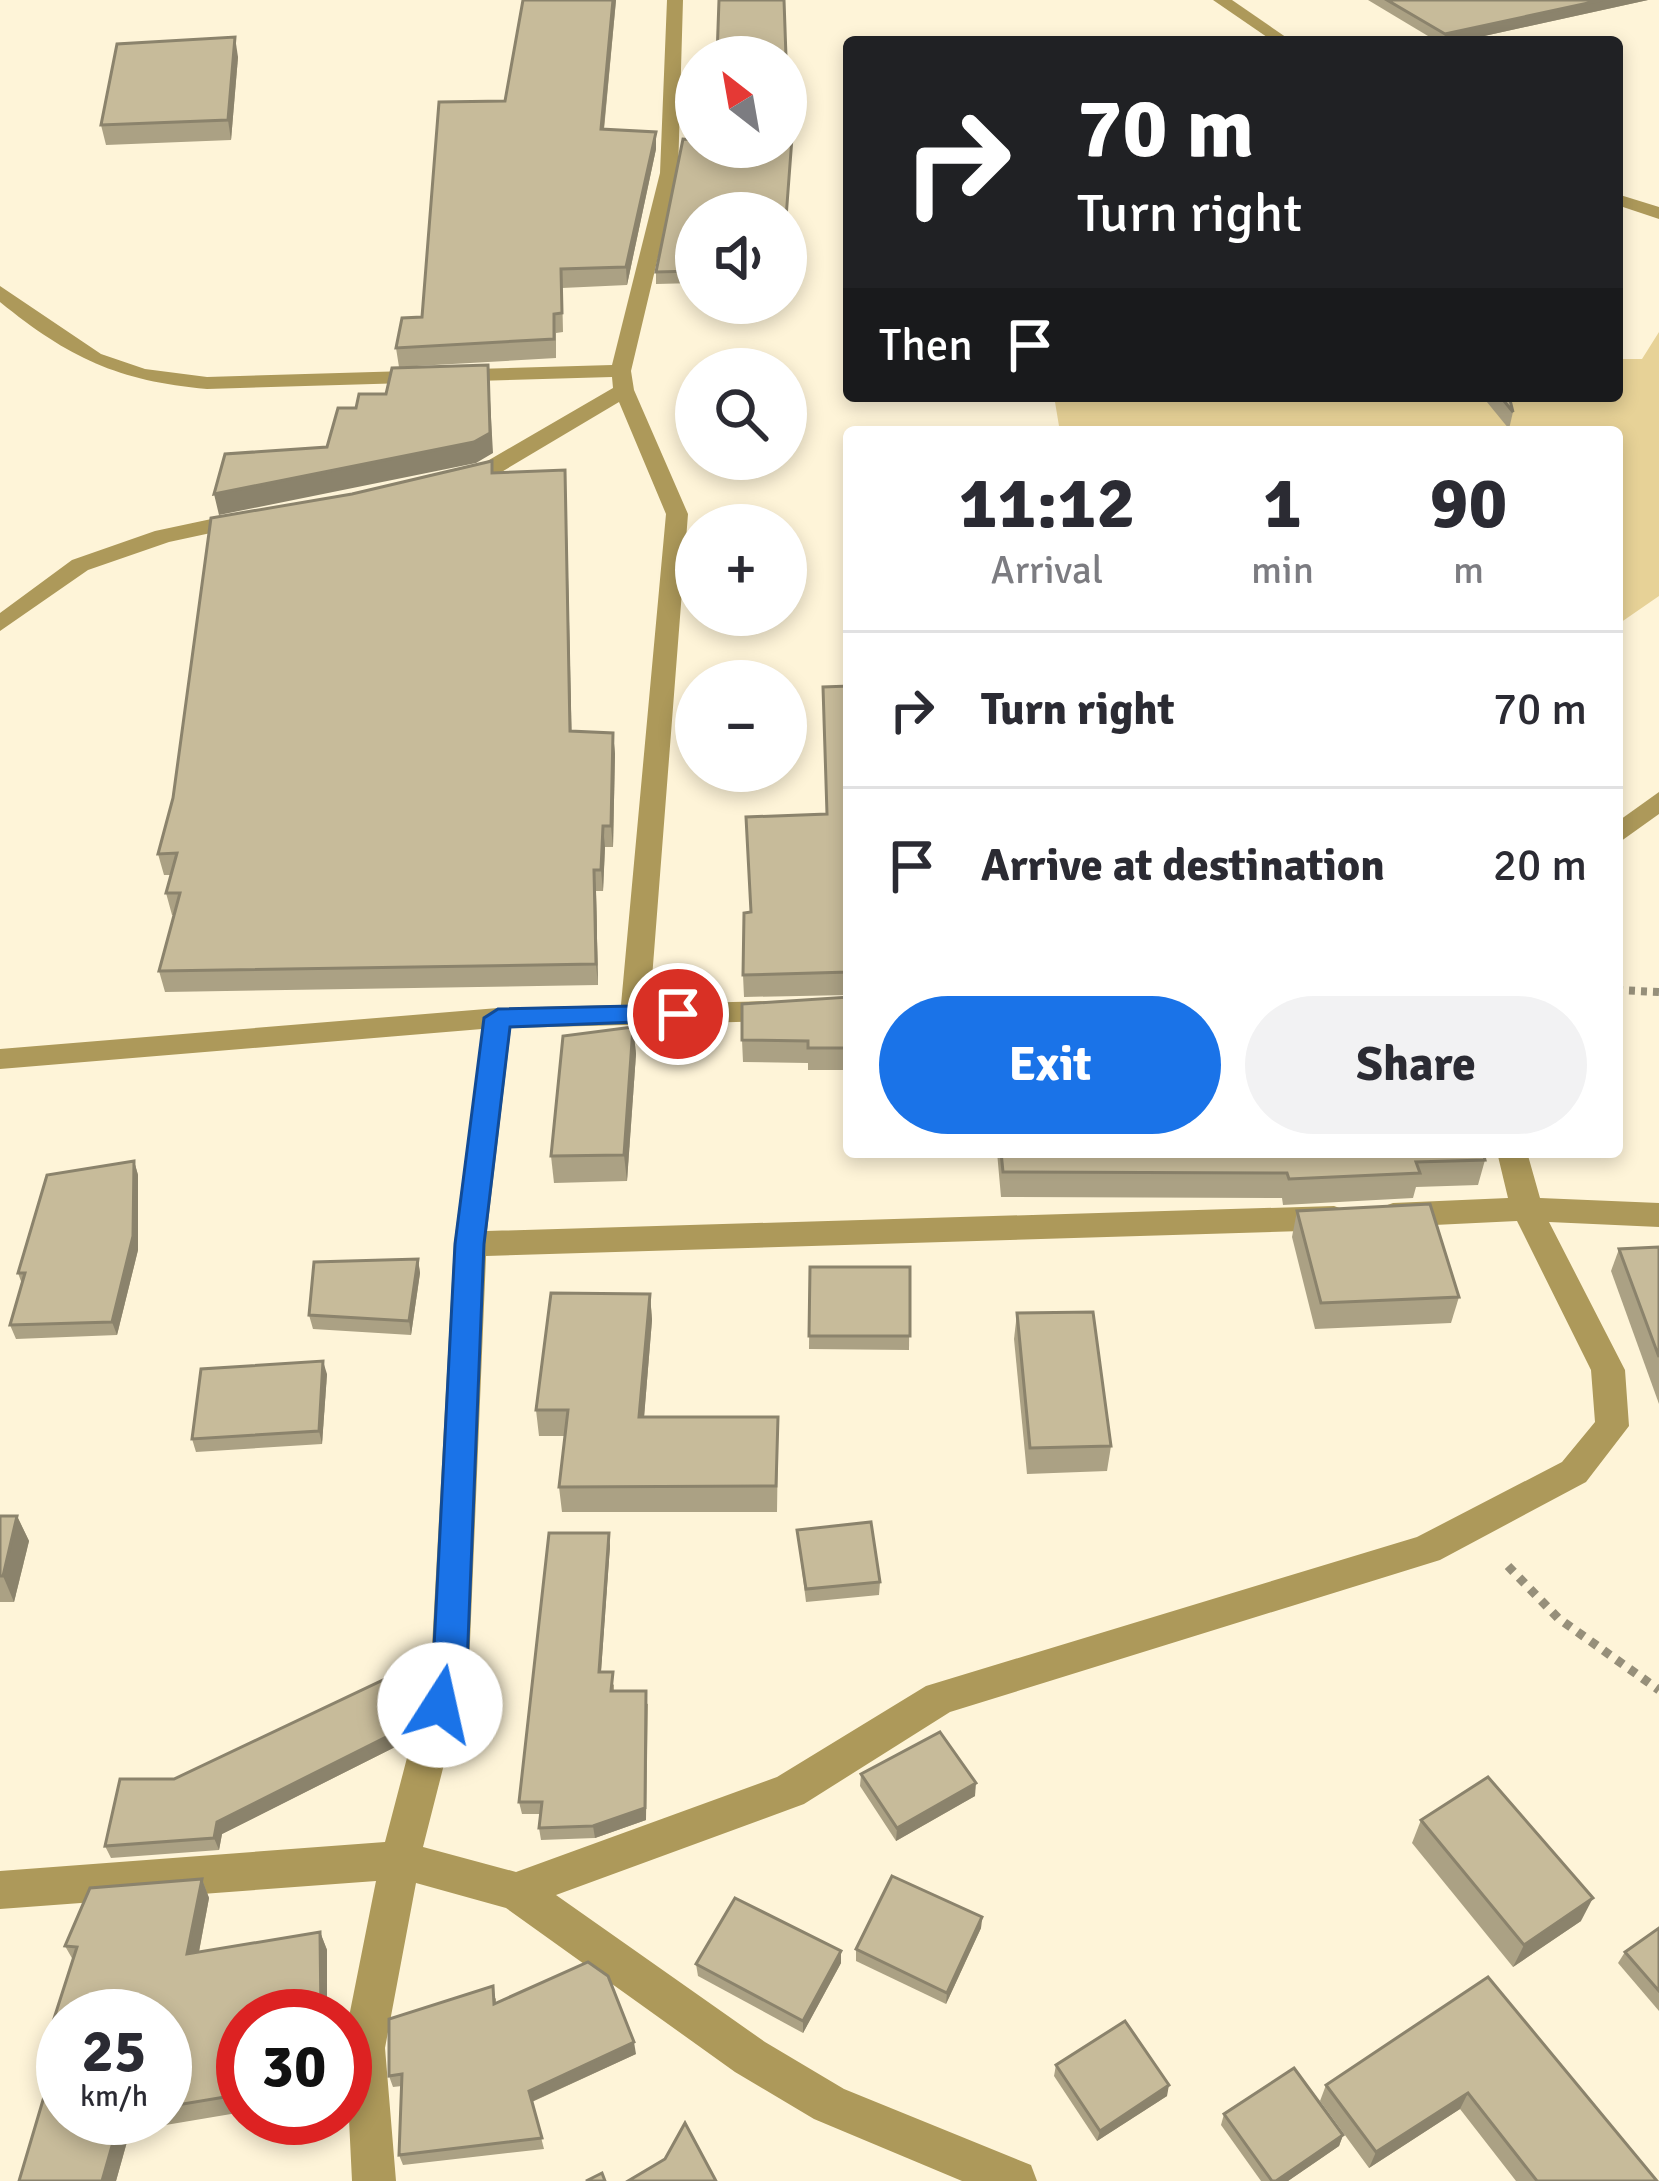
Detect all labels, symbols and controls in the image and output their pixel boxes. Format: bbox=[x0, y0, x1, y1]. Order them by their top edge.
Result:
north arrow bbox=[675, 36, 807, 168]
map controls bbox=[675, 36, 807, 792]
text: 70 m bbox=[1077, 77, 1254, 181]
icon: right bbox=[879, 84, 1035, 240]
text: Turn right bbox=[1077, 180, 1302, 247]
button: sound bbox=[675, 192, 807, 324]
icon: arrive bbox=[997, 312, 1063, 378]
text: Then bbox=[879, 318, 973, 373]
button: search bbox=[675, 348, 807, 480]
text: 11:12 bbox=[959, 459, 1135, 548]
text: 1 bbox=[1263, 459, 1302, 548]
text: 90 bbox=[1430, 459, 1507, 548]
button: + bbox=[675, 504, 807, 636]
text: Arrival bbox=[991, 546, 1103, 594]
text: min bbox=[1251, 546, 1314, 594]
text: m bbox=[1453, 546, 1484, 594]
button: − bbox=[675, 660, 807, 792]
icon: right bbox=[879, 677, 945, 743]
text: Turn right bbox=[981, 682, 1175, 737]
text: 70 m bbox=[1493, 682, 1587, 737]
icon: arrive bbox=[879, 833, 945, 899]
text: Arrive at destination bbox=[981, 838, 1385, 893]
text: 20 m bbox=[1493, 838, 1587, 893]
pin bbox=[627, 963, 729, 1065]
icon: arrive bbox=[645, 981, 711, 1047]
button: Exit bbox=[879, 996, 1221, 1134]
button: Share bbox=[1245, 996, 1587, 1134]
position arrow bbox=[377, 1642, 503, 1768]
speed limit sign: 30 bbox=[216, 1989, 372, 2145]
text: 25 bbox=[82, 2015, 146, 2089]
text: km/h bbox=[80, 2078, 148, 2115]

